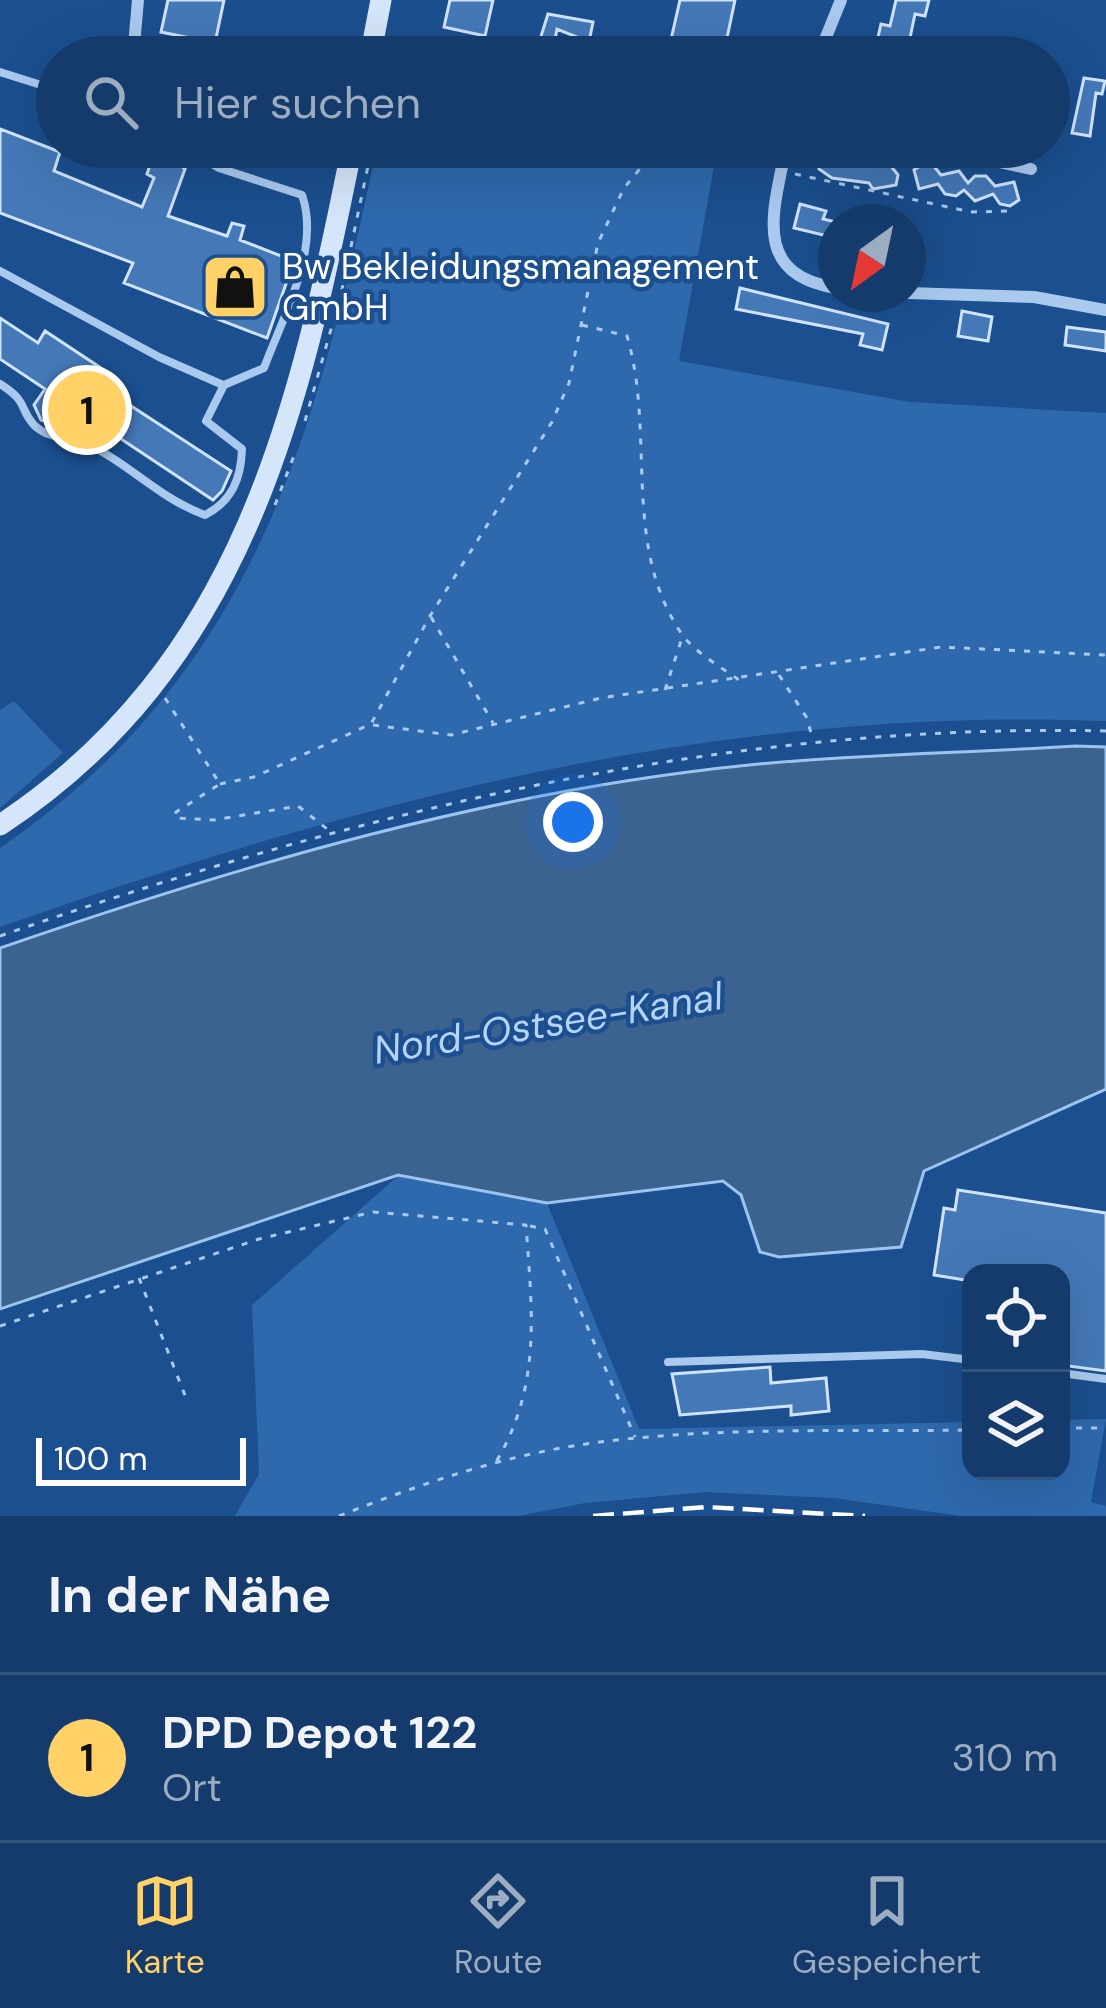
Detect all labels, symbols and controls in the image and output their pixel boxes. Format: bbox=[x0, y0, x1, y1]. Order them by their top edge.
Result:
search box bbox=[36, 36, 1070, 168]
icon: search bbox=[78, 69, 144, 135]
text: Hier suchen bbox=[174, 73, 421, 132]
north arrow bbox=[818, 204, 926, 312]
place label: Bw Bekleidungsmanagement GmbH bbox=[282, 243, 759, 331]
shop icon: Bw Bekleidungsmanagement GmbH bbox=[200, 252, 270, 322]
pin: 1 bbox=[48, 365, 126, 455]
your location bbox=[543, 792, 603, 852]
water label: Nord-Ostsee-Kanal bbox=[370, 970, 727, 1076]
map controls bbox=[962, 1264, 1070, 1480]
button: locate bbox=[962, 1264, 1070, 1372]
button: layers bbox=[962, 1372, 1070, 1480]
scale bar bbox=[36, 1432, 246, 1485]
text: 100 m bbox=[54, 1437, 148, 1480]
text: In der Nähe bbox=[48, 1561, 332, 1628]
text: DPD Depot 122 bbox=[162, 1703, 477, 1762]
text: 1 bbox=[80, 1732, 94, 1783]
text: 310 m bbox=[952, 1732, 1058, 1783]
text: Ort bbox=[162, 1762, 222, 1813]
tab: Karte bbox=[125, 1868, 205, 1983]
tab: Route bbox=[454, 1868, 542, 1983]
tab: Gespeichert bbox=[792, 1868, 981, 1983]

